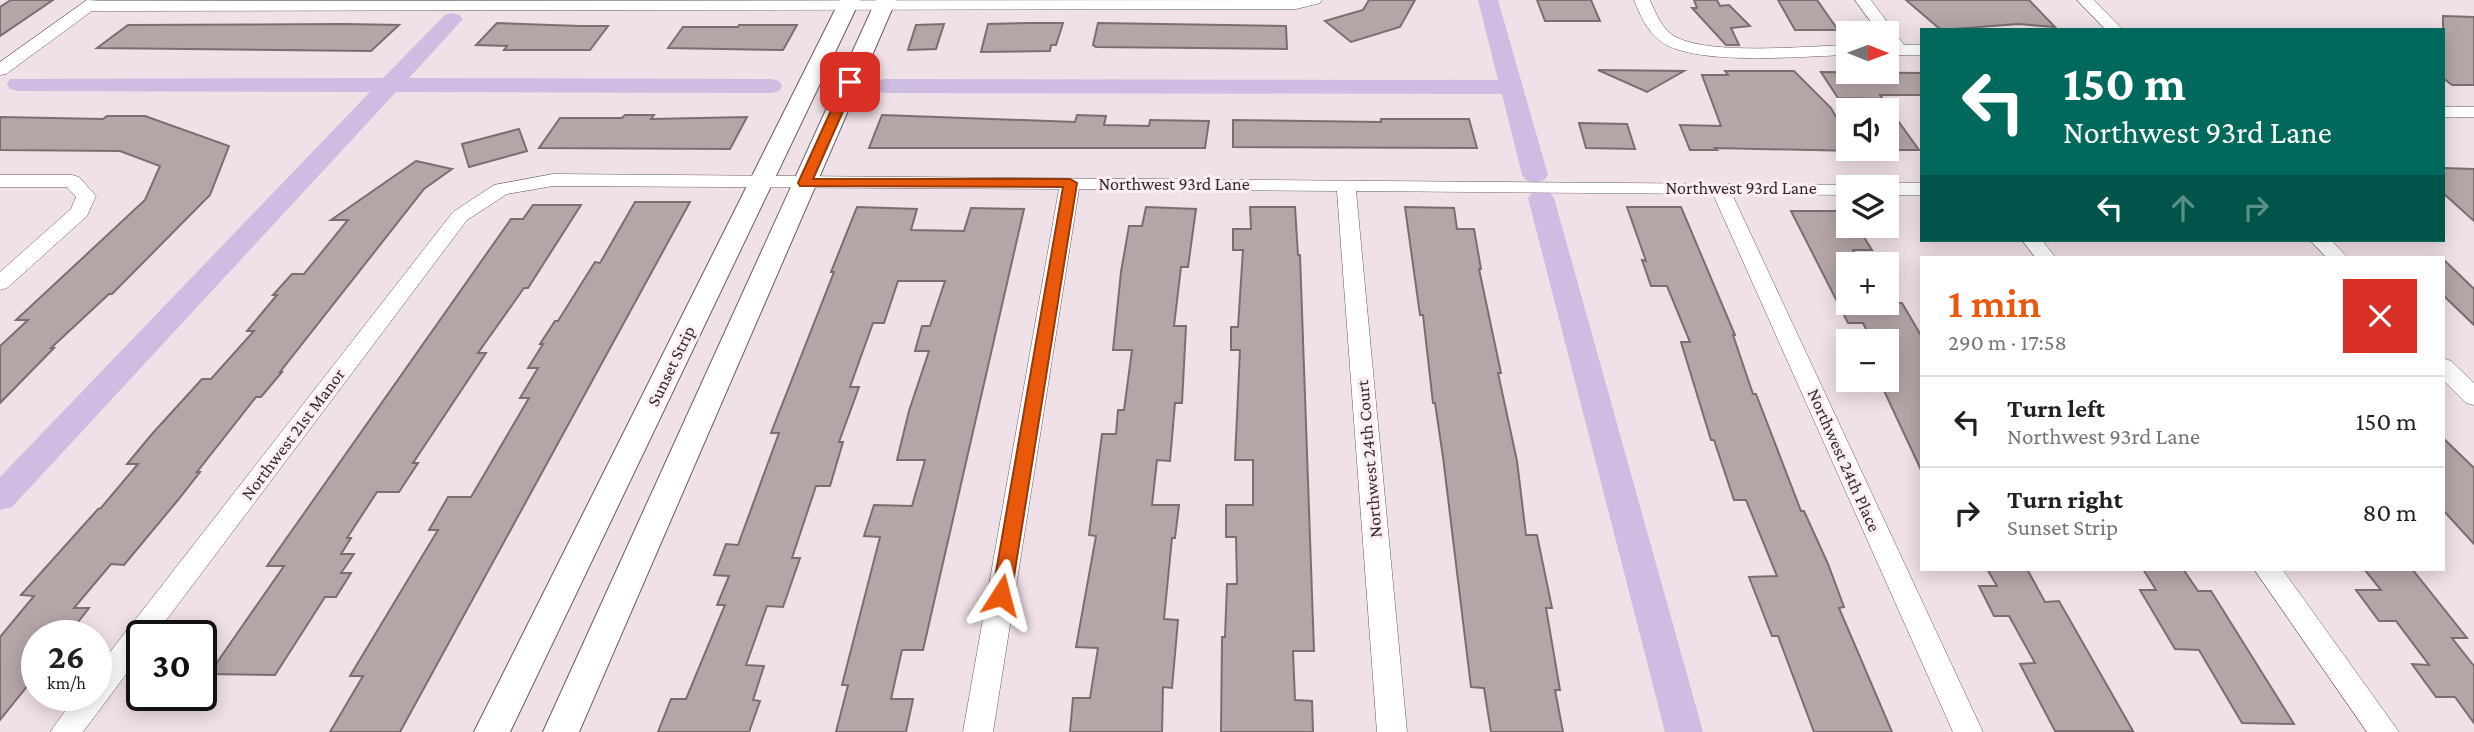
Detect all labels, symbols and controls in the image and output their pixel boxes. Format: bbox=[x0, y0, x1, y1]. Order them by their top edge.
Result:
north arrow bbox=[1836, 21, 1899, 84]
map controls bbox=[1836, 21, 1899, 392]
pin bbox=[820, 52, 880, 112]
icon: left bbox=[1948, 56, 2039, 147]
text: 150 m bbox=[2063, 56, 2186, 111]
icon: arrive bbox=[831, 63, 869, 101]
button: sound bbox=[1836, 98, 1899, 161]
text: Northwest 93rd Lane bbox=[2063, 114, 2332, 150]
street label: Northwest 93rd Lane bbox=[1098, 174, 1250, 194]
button: layers bbox=[1836, 175, 1899, 238]
street label: Northwest 93rd Lane bbox=[1665, 178, 1817, 198]
icon: left bbox=[2091, 189, 2129, 227]
icon: ahead bbox=[2164, 189, 2202, 227]
icon: right bbox=[2237, 189, 2275, 227]
button: + bbox=[1836, 252, 1899, 315]
text: 1 min bbox=[1948, 279, 2041, 326]
button: close bbox=[2343, 279, 2417, 353]
street label: Sunset Strip bbox=[643, 323, 699, 409]
button: − bbox=[1836, 329, 1899, 392]
text: 290 m · 17:58 bbox=[1948, 329, 2067, 355]
street label: Northwest 21st Manor bbox=[237, 364, 349, 504]
street label: Northwest 24th Court bbox=[1352, 378, 1386, 539]
street label: Northwest 24th Place bbox=[1804, 385, 1885, 535]
text: Turn left bbox=[2007, 394, 2105, 423]
icon: left bbox=[1948, 403, 1986, 441]
text: 150 m bbox=[2356, 407, 2417, 436]
text: Northwest 93rd Lane bbox=[2007, 423, 2200, 449]
text: Turn right bbox=[2007, 485, 2123, 514]
icon: right bbox=[1948, 494, 1986, 532]
text: 80 m bbox=[2363, 498, 2417, 527]
text: Sunset Strip bbox=[2007, 514, 2118, 540]
position arrow bbox=[964, 558, 1038, 632]
speed limit sign: 30 bbox=[126, 620, 217, 711]
text: 26 bbox=[48, 637, 85, 676]
text: km/h bbox=[47, 673, 86, 693]

